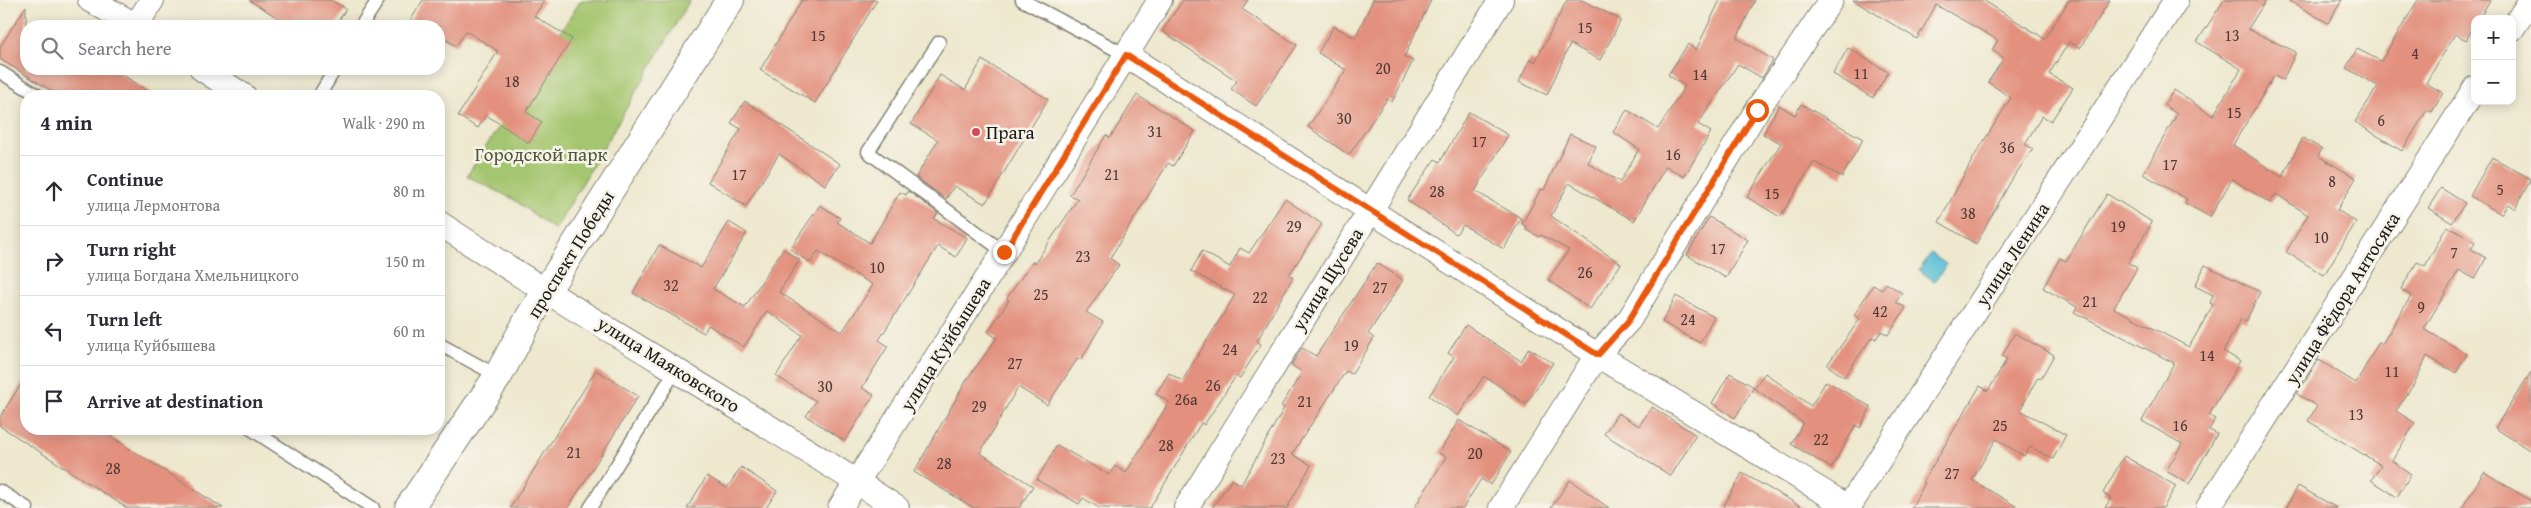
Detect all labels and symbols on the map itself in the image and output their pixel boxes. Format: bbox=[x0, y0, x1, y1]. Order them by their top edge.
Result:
house number: 15 bbox=[1577, 15, 1593, 39]
house number: 15 bbox=[810, 23, 826, 47]
house number: 13 bbox=[2224, 23, 2240, 47]
house number: 4 bbox=[2411, 41, 2419, 65]
house number: 20 bbox=[1375, 56, 1391, 80]
house number: 11 bbox=[1853, 61, 1869, 85]
house number: 14 bbox=[1692, 62, 1708, 86]
house number: 18 bbox=[504, 69, 520, 93]
route start bbox=[1746, 99, 1769, 122]
house number: 15 bbox=[2226, 100, 2242, 124]
house number: 30 bbox=[1336, 106, 1352, 130]
house number: 6 bbox=[2377, 108, 2385, 132]
place label: Прага bbox=[986, 118, 1035, 146]
house number: 31 bbox=[1147, 119, 1163, 143]
marker: Прага bbox=[970, 126, 982, 138]
house number: 17 bbox=[1471, 129, 1487, 153]
house number: 36 bbox=[1999, 135, 2015, 159]
park label: Городской парк bbox=[475, 140, 607, 168]
house number: 16 bbox=[1665, 142, 1681, 166]
house number: 17 bbox=[2162, 152, 2178, 176]
house number: 17 bbox=[731, 162, 747, 186]
house number: 21 bbox=[1104, 162, 1120, 186]
house number: 8 bbox=[2328, 169, 2336, 193]
house number: 5 bbox=[2496, 177, 2504, 201]
house number: 28 bbox=[1429, 179, 1445, 203]
house number: 15 bbox=[1764, 181, 1780, 205]
street label: проспект Победы bbox=[519, 185, 621, 323]
street label: улица Ленина bbox=[1967, 197, 2056, 312]
house number: 38 bbox=[1960, 201, 1976, 225]
street label: улица Фёдора Антосяка bbox=[2277, 206, 2407, 391]
house number: 29 bbox=[1286, 214, 1302, 238]
house number: 19 bbox=[2110, 214, 2126, 238]
street label: улица Щусева bbox=[1284, 222, 1370, 337]
house number: 10 bbox=[2313, 225, 2329, 249]
house number: 17 bbox=[1710, 236, 1726, 260]
house number: 7 bbox=[2450, 240, 2458, 264]
route end bbox=[993, 241, 1016, 264]
house number: 23 bbox=[1075, 244, 1091, 268]
house number: 10 bbox=[869, 255, 885, 279]
house number: 26 bbox=[1577, 260, 1593, 284]
street label: улица Куйбышева bbox=[892, 272, 997, 417]
house number: 32 bbox=[663, 273, 679, 297]
house number: 27 bbox=[1372, 275, 1388, 299]
house number: 25 bbox=[1033, 282, 1049, 306]
house number: 22 bbox=[1252, 285, 1268, 309]
house number: 21 bbox=[2082, 289, 2098, 313]
house number: 9 bbox=[2417, 295, 2425, 319]
house number: 42 bbox=[1872, 299, 1888, 323]
house number: 24 bbox=[1680, 307, 1696, 331]
street label: улица Маяковского bbox=[591, 308, 746, 419]
house number: 19 bbox=[1343, 333, 1359, 357]
house number: 24 bbox=[1222, 337, 1238, 361]
house number: 14 bbox=[2199, 343, 2215, 367]
house number: 27 bbox=[1007, 351, 1023, 375]
house number: 11 bbox=[2384, 359, 2400, 383]
house number: 26 bbox=[1205, 373, 1221, 397]
house number: 30 bbox=[817, 374, 833, 398]
house number: 26а bbox=[1174, 387, 1198, 411]
house number: 21 bbox=[1297, 389, 1313, 413]
house number: 29 bbox=[971, 394, 987, 418]
house number: 13 bbox=[2348, 402, 2364, 426]
house number: 25 bbox=[1992, 413, 2008, 437]
house number: 16 bbox=[2172, 413, 2188, 437]
house number: 22 bbox=[1813, 427, 1829, 451]
house number: 28 bbox=[1158, 433, 1174, 457]
house number: 21 bbox=[566, 440, 582, 464]
house number: 20 bbox=[1467, 441, 1483, 465]
house number: 23 bbox=[1270, 446, 1286, 470]
house number: 28 bbox=[936, 451, 952, 475]
house number: 28 bbox=[105, 456, 121, 480]
house number: 27 bbox=[1944, 461, 1960, 485]

